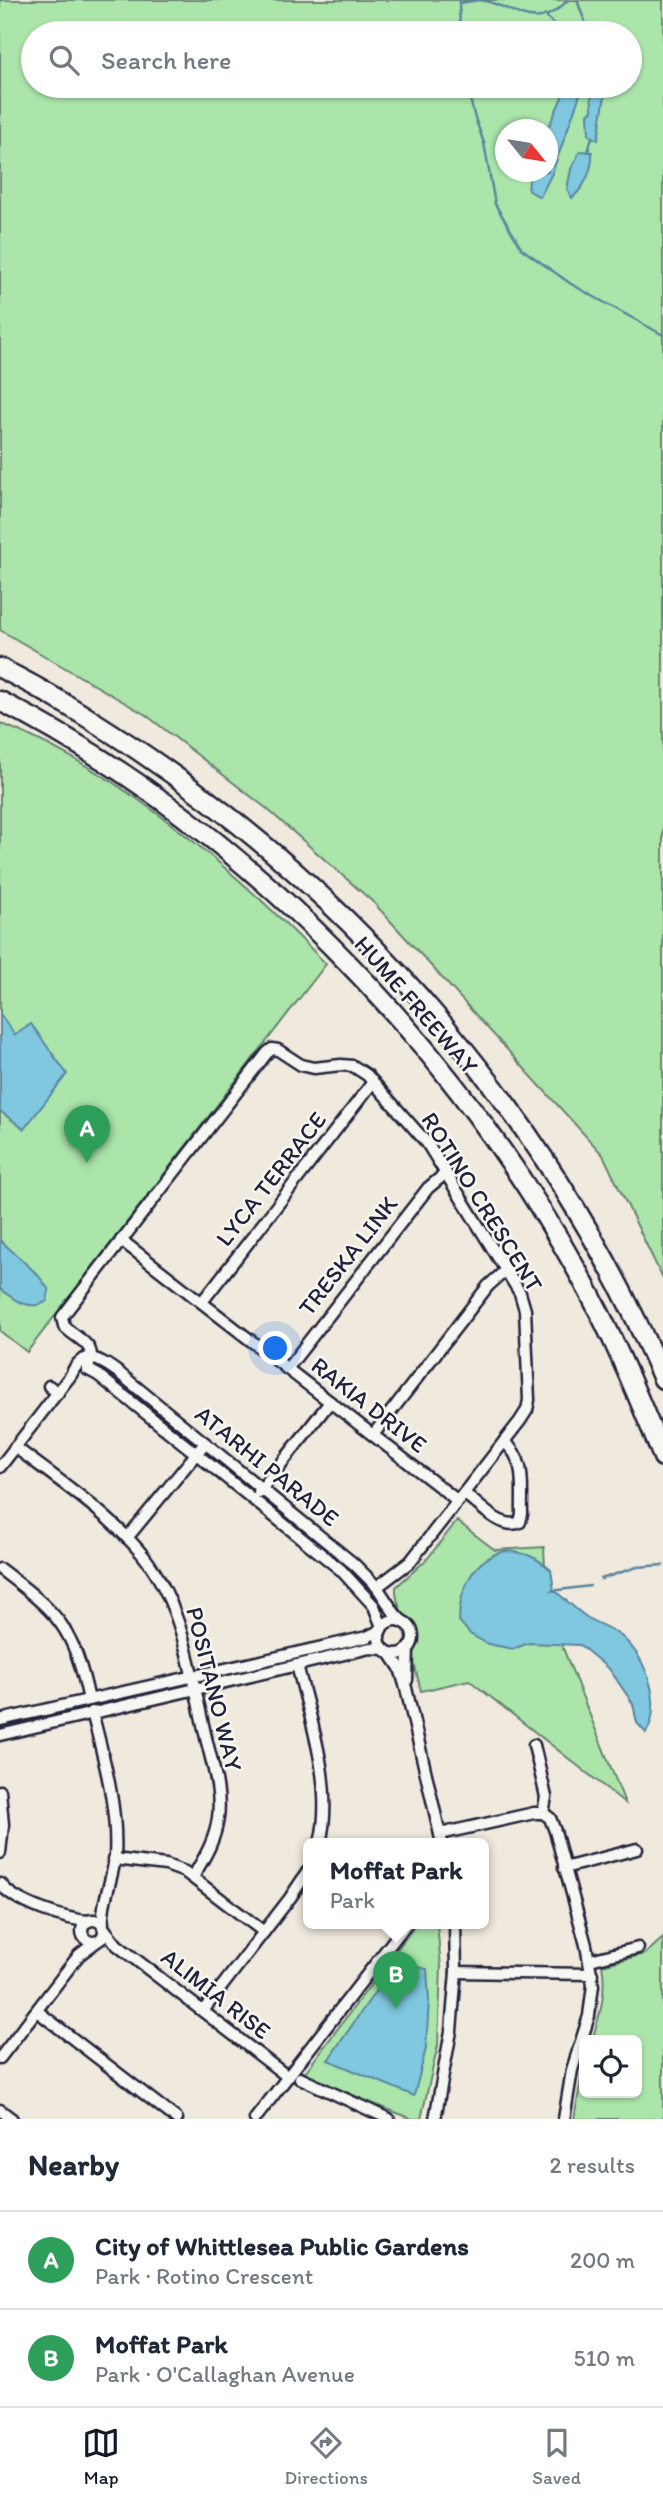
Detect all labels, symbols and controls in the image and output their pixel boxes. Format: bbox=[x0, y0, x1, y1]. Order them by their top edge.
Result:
search box bbox=[21, 21, 642, 98]
icon: search bbox=[45, 41, 83, 79]
text: Search here bbox=[101, 44, 231, 76]
north arrow bbox=[495, 119, 558, 182]
street label: HUME FREEWAY bbox=[349, 930, 484, 1080]
pin: A bbox=[64, 1105, 110, 1163]
street label: LYCA TERRACE bbox=[209, 1106, 332, 1252]
street label: ROTINO CRESCENT bbox=[416, 1107, 550, 1297]
street label: TRESKA LINK bbox=[292, 1190, 404, 1321]
your location bbox=[258, 1331, 292, 1365]
street label: RAKIA DRIVE bbox=[306, 1350, 433, 1459]
street label: ATARHI PARADE bbox=[190, 1399, 345, 1532]
street label: POSITANO WAY bbox=[180, 1604, 249, 1774]
popup bbox=[303, 1838, 489, 1929]
text: Moffat Park bbox=[330, 1854, 462, 1886]
text: Park bbox=[330, 1886, 375, 1914]
street label: ALIMIA RISE bbox=[156, 1942, 277, 2045]
pin: B bbox=[373, 1951, 419, 2009]
map controls bbox=[579, 2035, 642, 2098]
button: locate bbox=[579, 2035, 642, 2098]
text: Nearby bbox=[28, 2146, 119, 2183]
text: 2 results bbox=[549, 2151, 635, 2179]
text: City of Whittlesea Public Gardens bbox=[95, 2230, 469, 2262]
text: A bbox=[44, 2246, 58, 2274]
text: 200 m bbox=[570, 2246, 635, 2274]
text: Park · Rotino Crescent bbox=[95, 2262, 313, 2290]
text: Moffat Park bbox=[95, 2328, 228, 2360]
text: B bbox=[44, 2344, 58, 2372]
text: 510 m bbox=[574, 2344, 635, 2372]
text: Park · O'Callaghan Avenue bbox=[95, 2360, 355, 2388]
tab: Map bbox=[82, 2424, 120, 2489]
tab: Directions bbox=[284, 2424, 368, 2489]
tab: Saved bbox=[532, 2424, 581, 2489]

